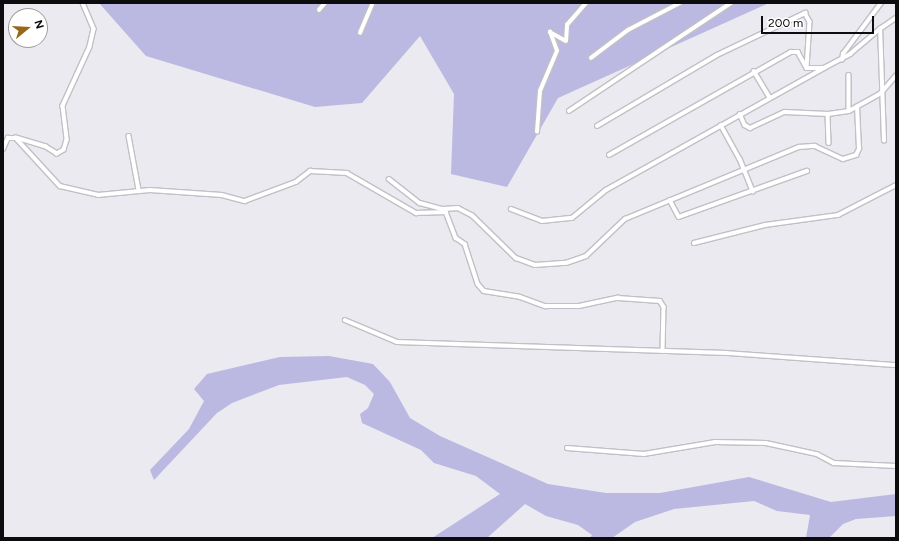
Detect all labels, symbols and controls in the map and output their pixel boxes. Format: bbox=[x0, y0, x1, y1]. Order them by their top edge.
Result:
north arrow bbox=[8, 8, 48, 48]
scale bar bbox=[763, 8, 876, 34]
text: 200 m bbox=[768, 16, 803, 30]
text: N bbox=[31, 18, 46, 30]

